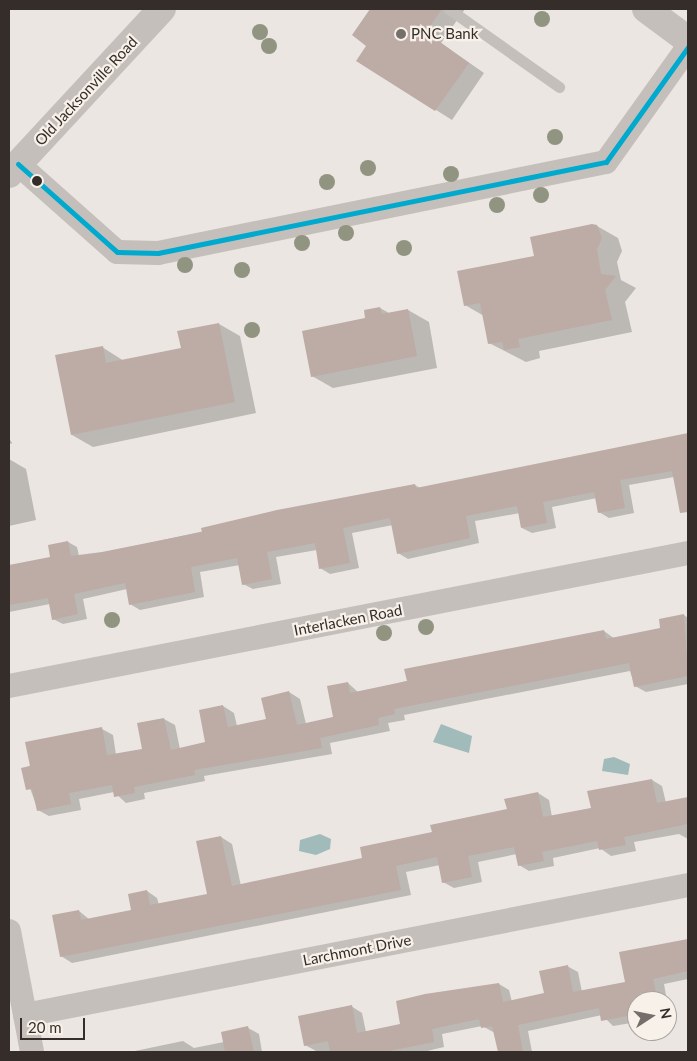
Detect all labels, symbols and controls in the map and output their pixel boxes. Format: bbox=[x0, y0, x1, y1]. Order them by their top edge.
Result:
place label: PNC Bank bbox=[411, 25, 478, 43]
marker: PNC Bank bbox=[395, 28, 407, 40]
street label: Old Jacksonville Road bbox=[31, 33, 141, 149]
unlabelled marker bbox=[32, 176, 42, 186]
street label: Interlacken Road bbox=[292, 601, 404, 639]
street label: Larchmont Drive bbox=[301, 931, 413, 969]
north arrow bbox=[627, 991, 677, 1041]
text: N bbox=[657, 1006, 676, 1020]
scale bar bbox=[22, 1008, 88, 1040]
text: 20 m bbox=[28, 1018, 62, 1036]

